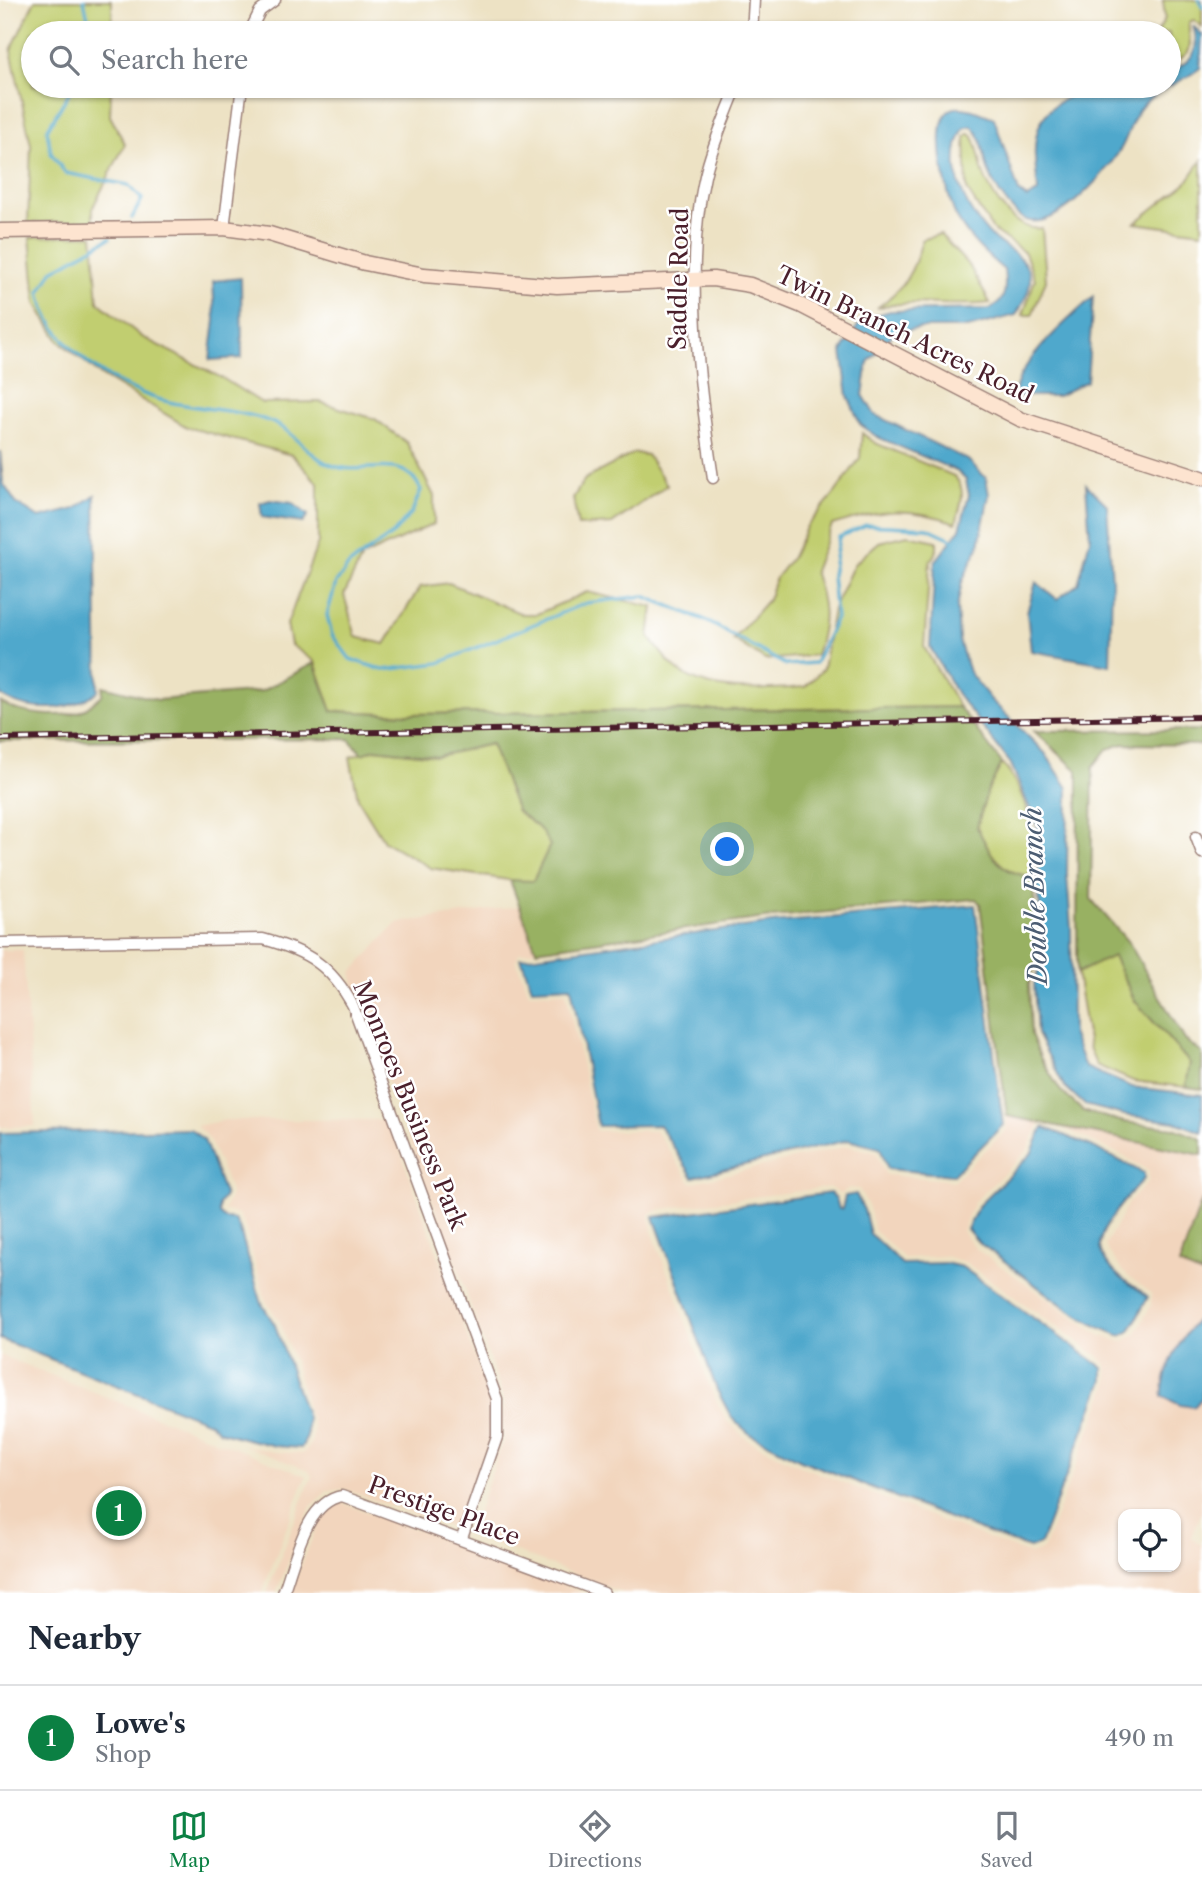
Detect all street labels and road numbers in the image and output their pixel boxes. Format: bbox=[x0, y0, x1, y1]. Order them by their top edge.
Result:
street label: Saddle Road bbox=[663, 207, 694, 350]
street label: Twin Branch Acres Road bbox=[772, 260, 1039, 410]
street label: Monroes Business Park bbox=[347, 976, 474, 1234]
street label: Prestige Place bbox=[364, 1470, 524, 1551]

